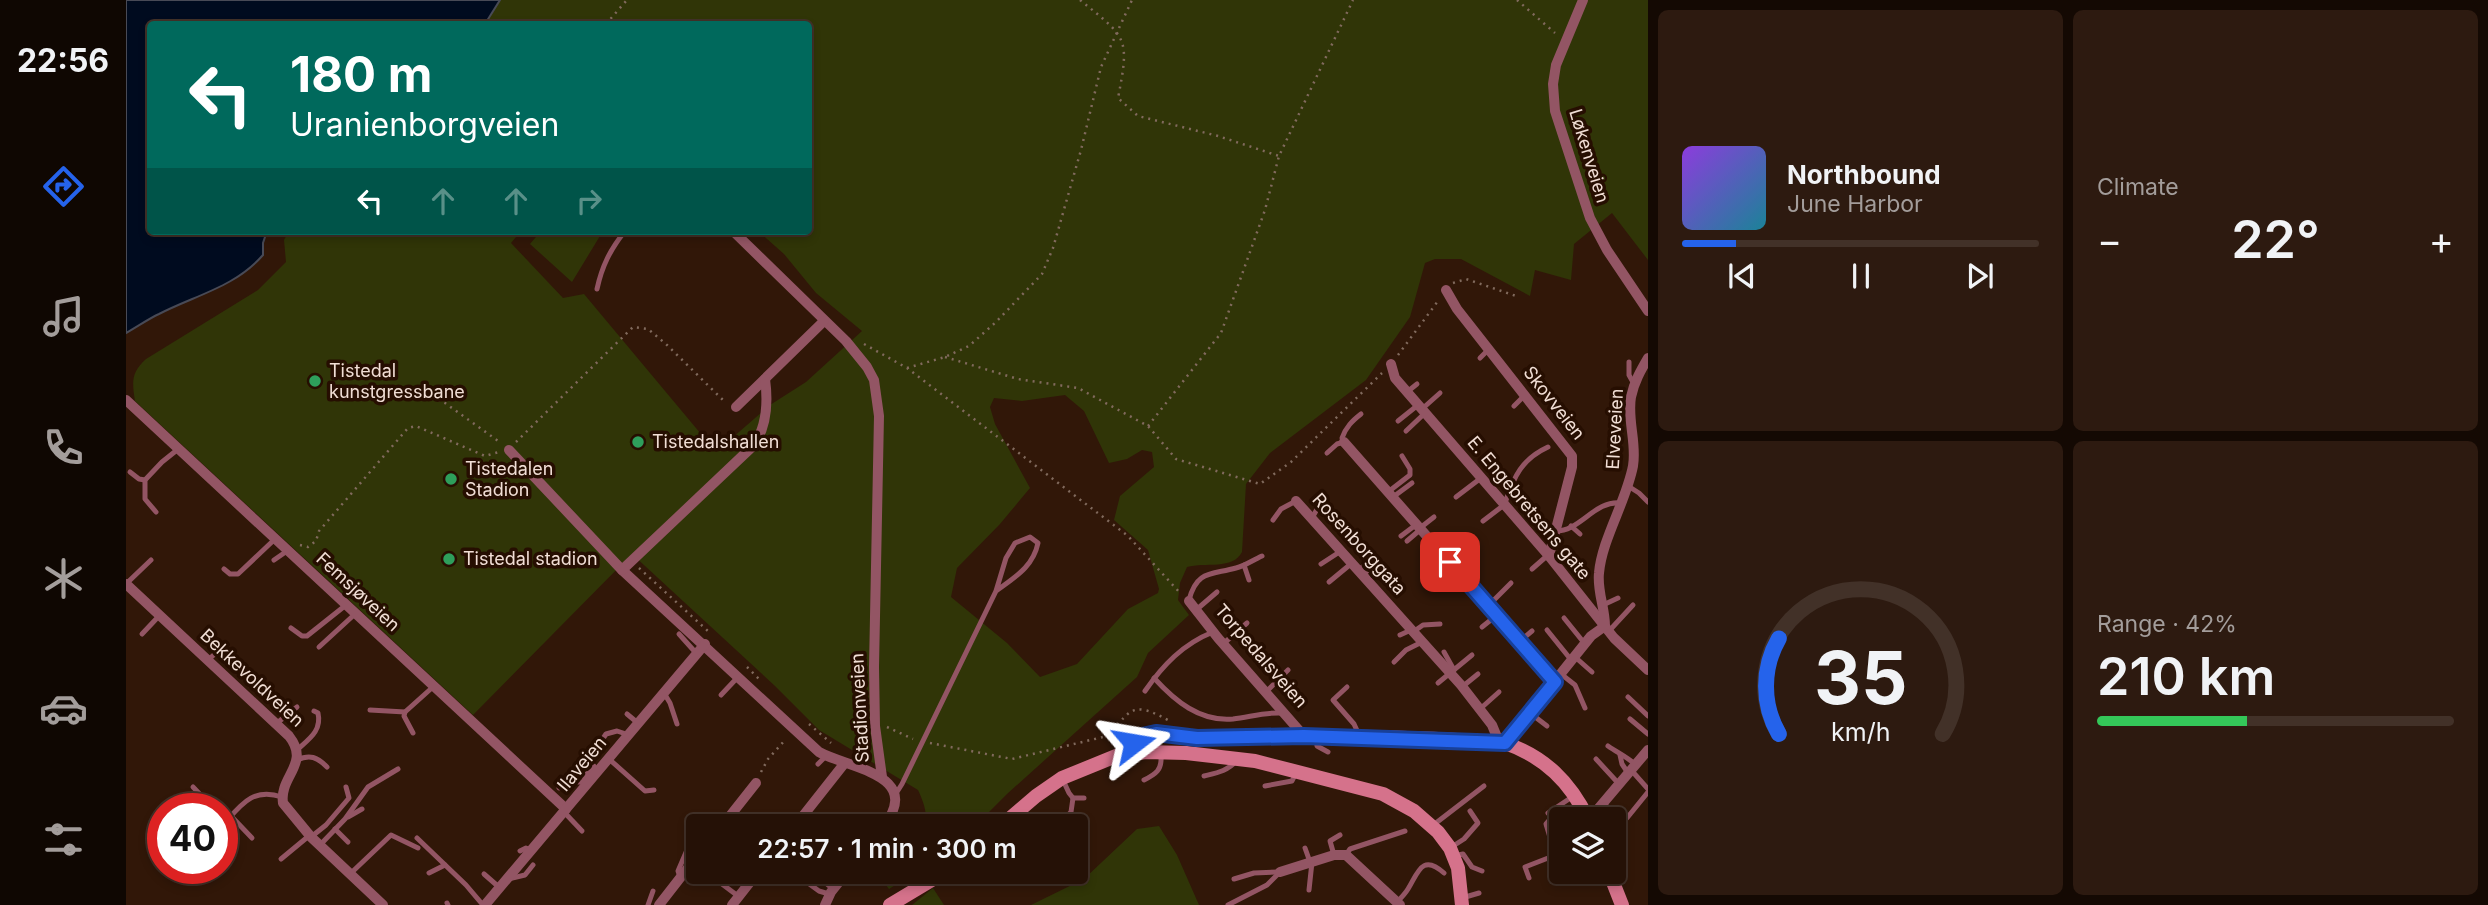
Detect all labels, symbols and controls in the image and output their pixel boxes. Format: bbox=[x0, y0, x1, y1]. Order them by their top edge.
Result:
text: 22:56 bbox=[17, 41, 109, 80]
text: 180 m bbox=[290, 45, 432, 104]
icon: left bbox=[175, 49, 266, 140]
text: Uranienborgveien bbox=[290, 105, 559, 144]
street label: Løkenveien bbox=[1565, 106, 1614, 205]
text: Northbound bbox=[1787, 159, 1941, 190]
icon: directions bbox=[39, 162, 88, 211]
text: Climate bbox=[2097, 173, 2179, 201]
icon: left bbox=[351, 182, 389, 220]
icon: ahead bbox=[424, 182, 462, 220]
icon: ahead bbox=[497, 182, 535, 220]
icon: right bbox=[570, 182, 608, 220]
text: June Harbor bbox=[1787, 190, 1923, 218]
text: 22° bbox=[2231, 208, 2320, 271]
text: − bbox=[2097, 217, 2122, 263]
text: + bbox=[2429, 217, 2454, 263]
icon: previous bbox=[1723, 257, 1761, 295]
icon: pause bbox=[1842, 257, 1880, 295]
icon: next bbox=[1961, 257, 1999, 295]
icon: music bbox=[39, 292, 88, 341]
place label: Tistedal kunstgressbane bbox=[329, 360, 465, 402]
street label: Skovveien bbox=[1519, 362, 1590, 444]
marker: Tistedal kunstgressbane bbox=[307, 373, 323, 389]
street label: Elveveien bbox=[1602, 388, 1627, 470]
icon: phone bbox=[39, 423, 88, 472]
place label: Tistedalshallen bbox=[652, 431, 779, 452]
street label: E. Engebretsens gate bbox=[1463, 432, 1595, 583]
marker: Tistedalshallen bbox=[630, 434, 646, 450]
place label: Tistedalen Stadion bbox=[465, 458, 553, 500]
marker: Tistedalen Stadion bbox=[443, 471, 459, 487]
street label: Rosenborggata bbox=[1308, 489, 1410, 599]
pin bbox=[1420, 532, 1480, 592]
icon: arrive bbox=[1431, 543, 1469, 581]
street label: Femsjøveien bbox=[312, 548, 404, 636]
place label: Tistedal stadion bbox=[463, 548, 598, 569]
marker: Tistedal stadion bbox=[441, 551, 457, 567]
icon: climate bbox=[39, 554, 88, 603]
street label: Torpedalsveien bbox=[1211, 600, 1312, 712]
text: Range · 42% bbox=[2097, 610, 2237, 638]
street label: Bekkevoldveien bbox=[196, 624, 308, 731]
text: 35 bbox=[1814, 633, 1907, 722]
text: 210 km bbox=[2097, 645, 2275, 708]
street label: Stadionveien bbox=[846, 653, 873, 763]
icon: car bbox=[39, 684, 88, 733]
position arrow bbox=[1097, 706, 1171, 780]
text: km/h bbox=[1831, 717, 1890, 747]
street label: Ilaveien bbox=[553, 732, 610, 795]
speed limit sign: 40 bbox=[147, 793, 238, 884]
map controls bbox=[1549, 807, 1626, 884]
button: layers bbox=[1549, 807, 1626, 884]
icon: filters bbox=[39, 815, 88, 864]
text: 22:57 · 1 min · 300 m bbox=[757, 833, 1017, 864]

